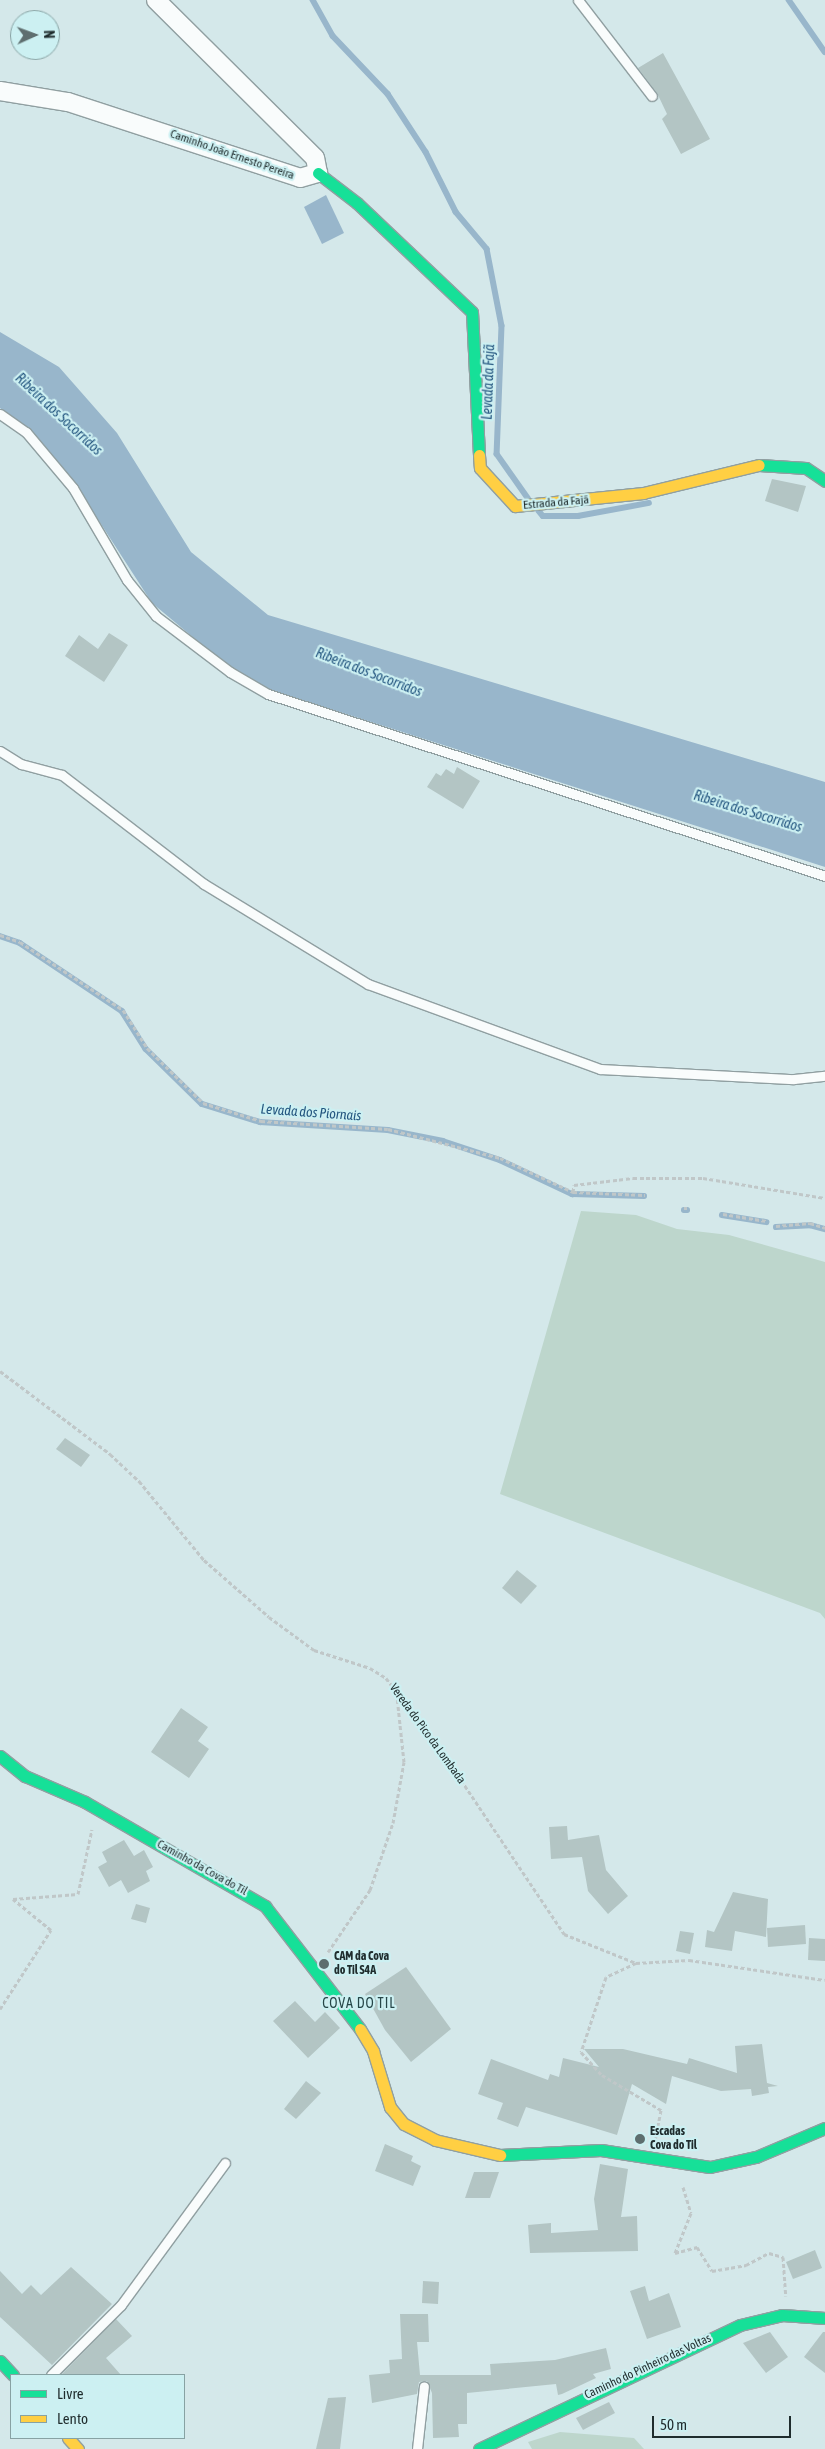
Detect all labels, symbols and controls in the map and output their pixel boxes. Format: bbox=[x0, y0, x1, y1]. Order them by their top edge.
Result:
north arrow bbox=[10, 10, 60, 60]
text: N bbox=[41, 30, 57, 39]
street label: Caminho João Ernesto Pereira bbox=[168, 127, 296, 183]
water label: Levada da Fajã bbox=[478, 344, 498, 420]
water label: Ribeira dos Socorridos bbox=[12, 369, 106, 459]
street label: Estrada da Fajã bbox=[522, 493, 590, 513]
water label: Ribeira dos Socorridos bbox=[313, 644, 425, 700]
water label: Ribeira dos Socorridos bbox=[692, 787, 804, 835]
water label: Levada dos Piornais bbox=[260, 1100, 362, 1124]
street label: Vereda do Pico da Lombada bbox=[386, 1681, 468, 1787]
street label: Caminho da Cova do Til bbox=[154, 1837, 250, 1899]
place label: CAM da Cova do Til S4A bbox=[334, 1950, 389, 1978]
marker: CAM da Cova do Til S4A bbox=[318, 1958, 330, 1970]
district label: COVA DO TIL bbox=[321, 1995, 397, 2011]
place label: Escadas Cova do Til bbox=[650, 2125, 697, 2153]
marker: Escadas Cova do Til bbox=[634, 2133, 646, 2145]
street label: Caminho do Pinheiro das Voltas bbox=[582, 2331, 714, 2403]
legend bbox=[10, 2374, 185, 2439]
text: Livre bbox=[57, 2385, 84, 2402]
scale bar bbox=[655, 2406, 794, 2438]
text: Lento bbox=[57, 2410, 88, 2427]
text: 50 m bbox=[660, 2416, 687, 2433]

